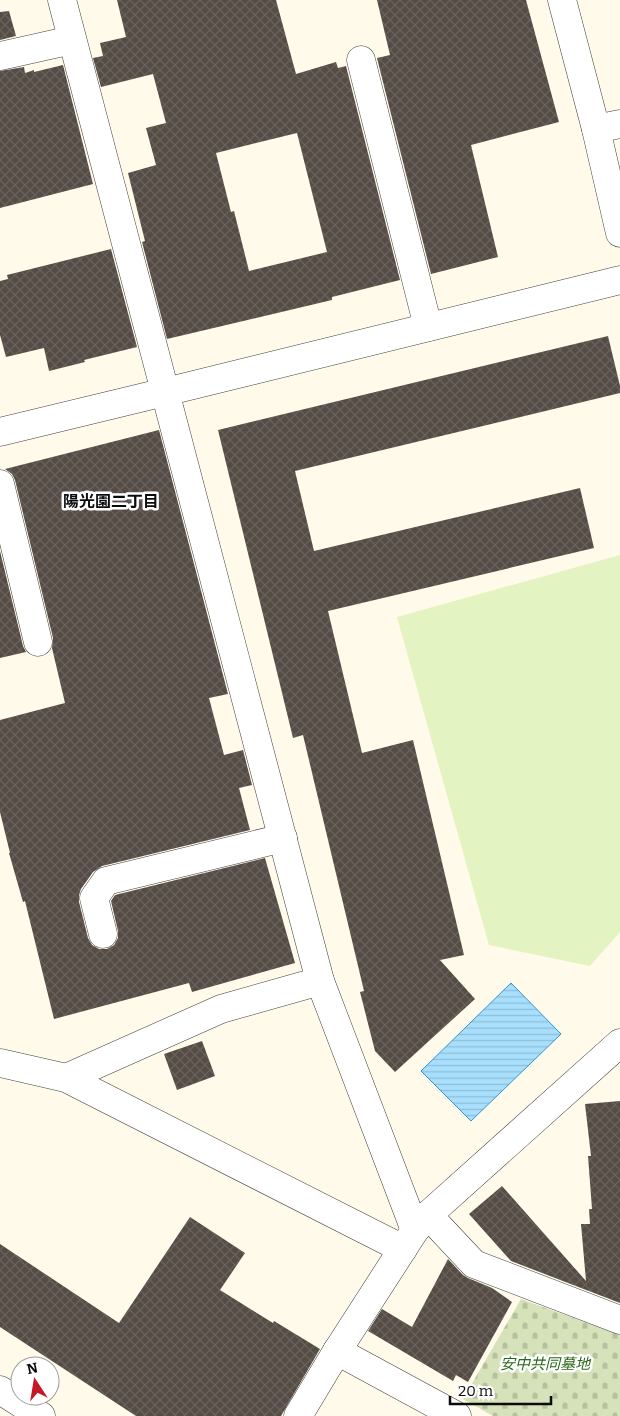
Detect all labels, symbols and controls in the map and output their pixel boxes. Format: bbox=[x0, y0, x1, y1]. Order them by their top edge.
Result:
district label: 陽光園二丁目 bbox=[63, 492, 159, 511]
park label: 安中共同墓地 bbox=[500, 1355, 592, 1373]
north arrow bbox=[10, 1356, 60, 1406]
text: N bbox=[25, 1359, 40, 1378]
scale bar bbox=[450, 1374, 551, 1406]
text: 20 m bbox=[458, 1382, 494, 1400]

